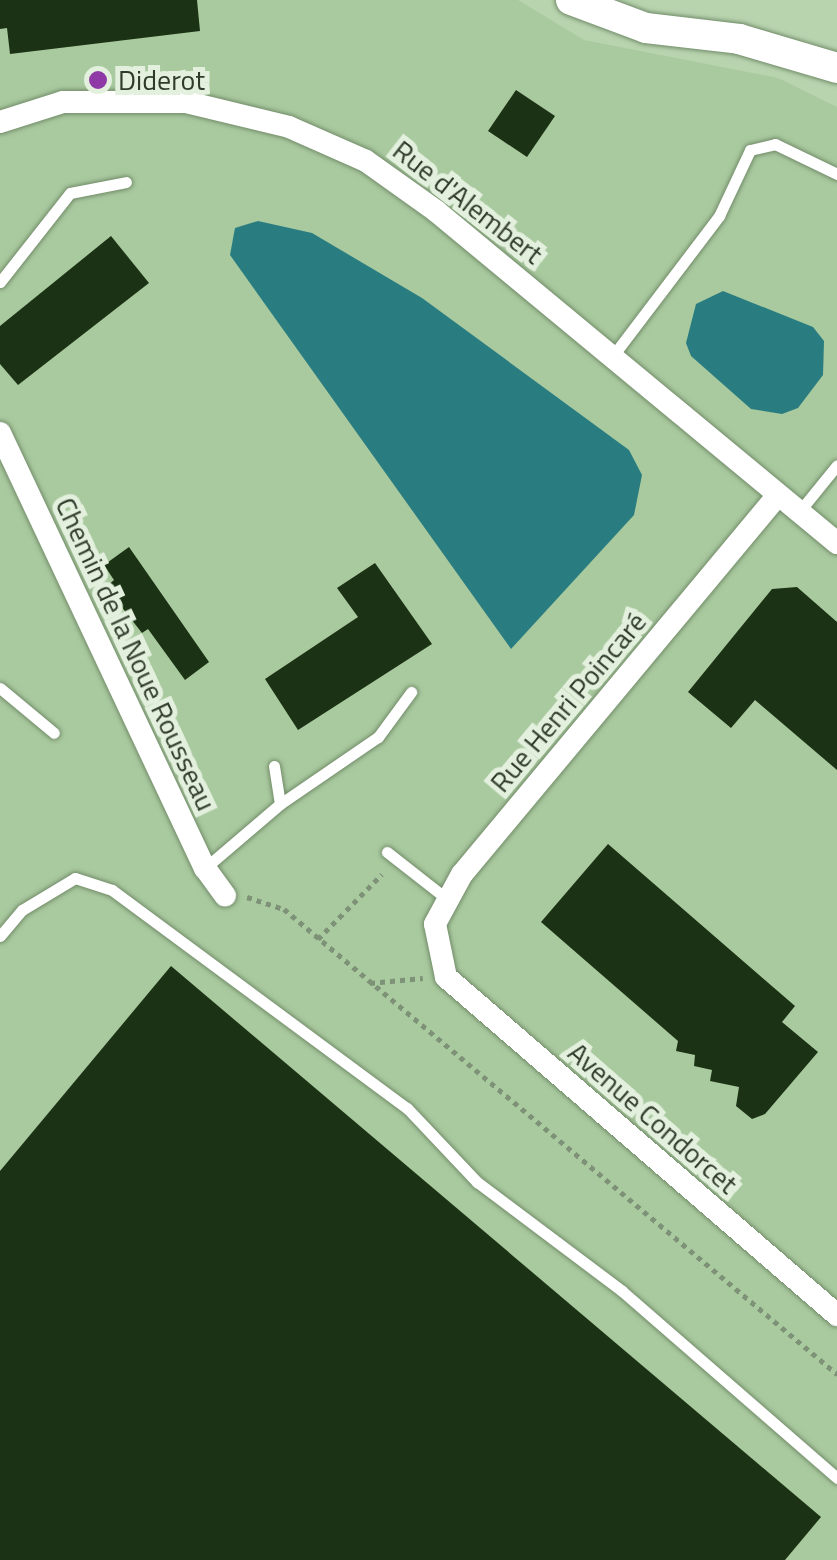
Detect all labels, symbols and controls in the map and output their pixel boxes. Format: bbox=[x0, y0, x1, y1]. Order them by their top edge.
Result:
place label: Diderot bbox=[118, 63, 205, 97]
marker: Diderot bbox=[87, 69, 109, 91]
street label: Rue d'Alembert bbox=[386, 133, 550, 271]
street label: Chemin de la Noue Rousseau bbox=[49, 492, 223, 816]
street label: Rue Henri Poincaré bbox=[483, 605, 653, 799]
street label: Avenue Condorcet bbox=[561, 1035, 745, 1201]

